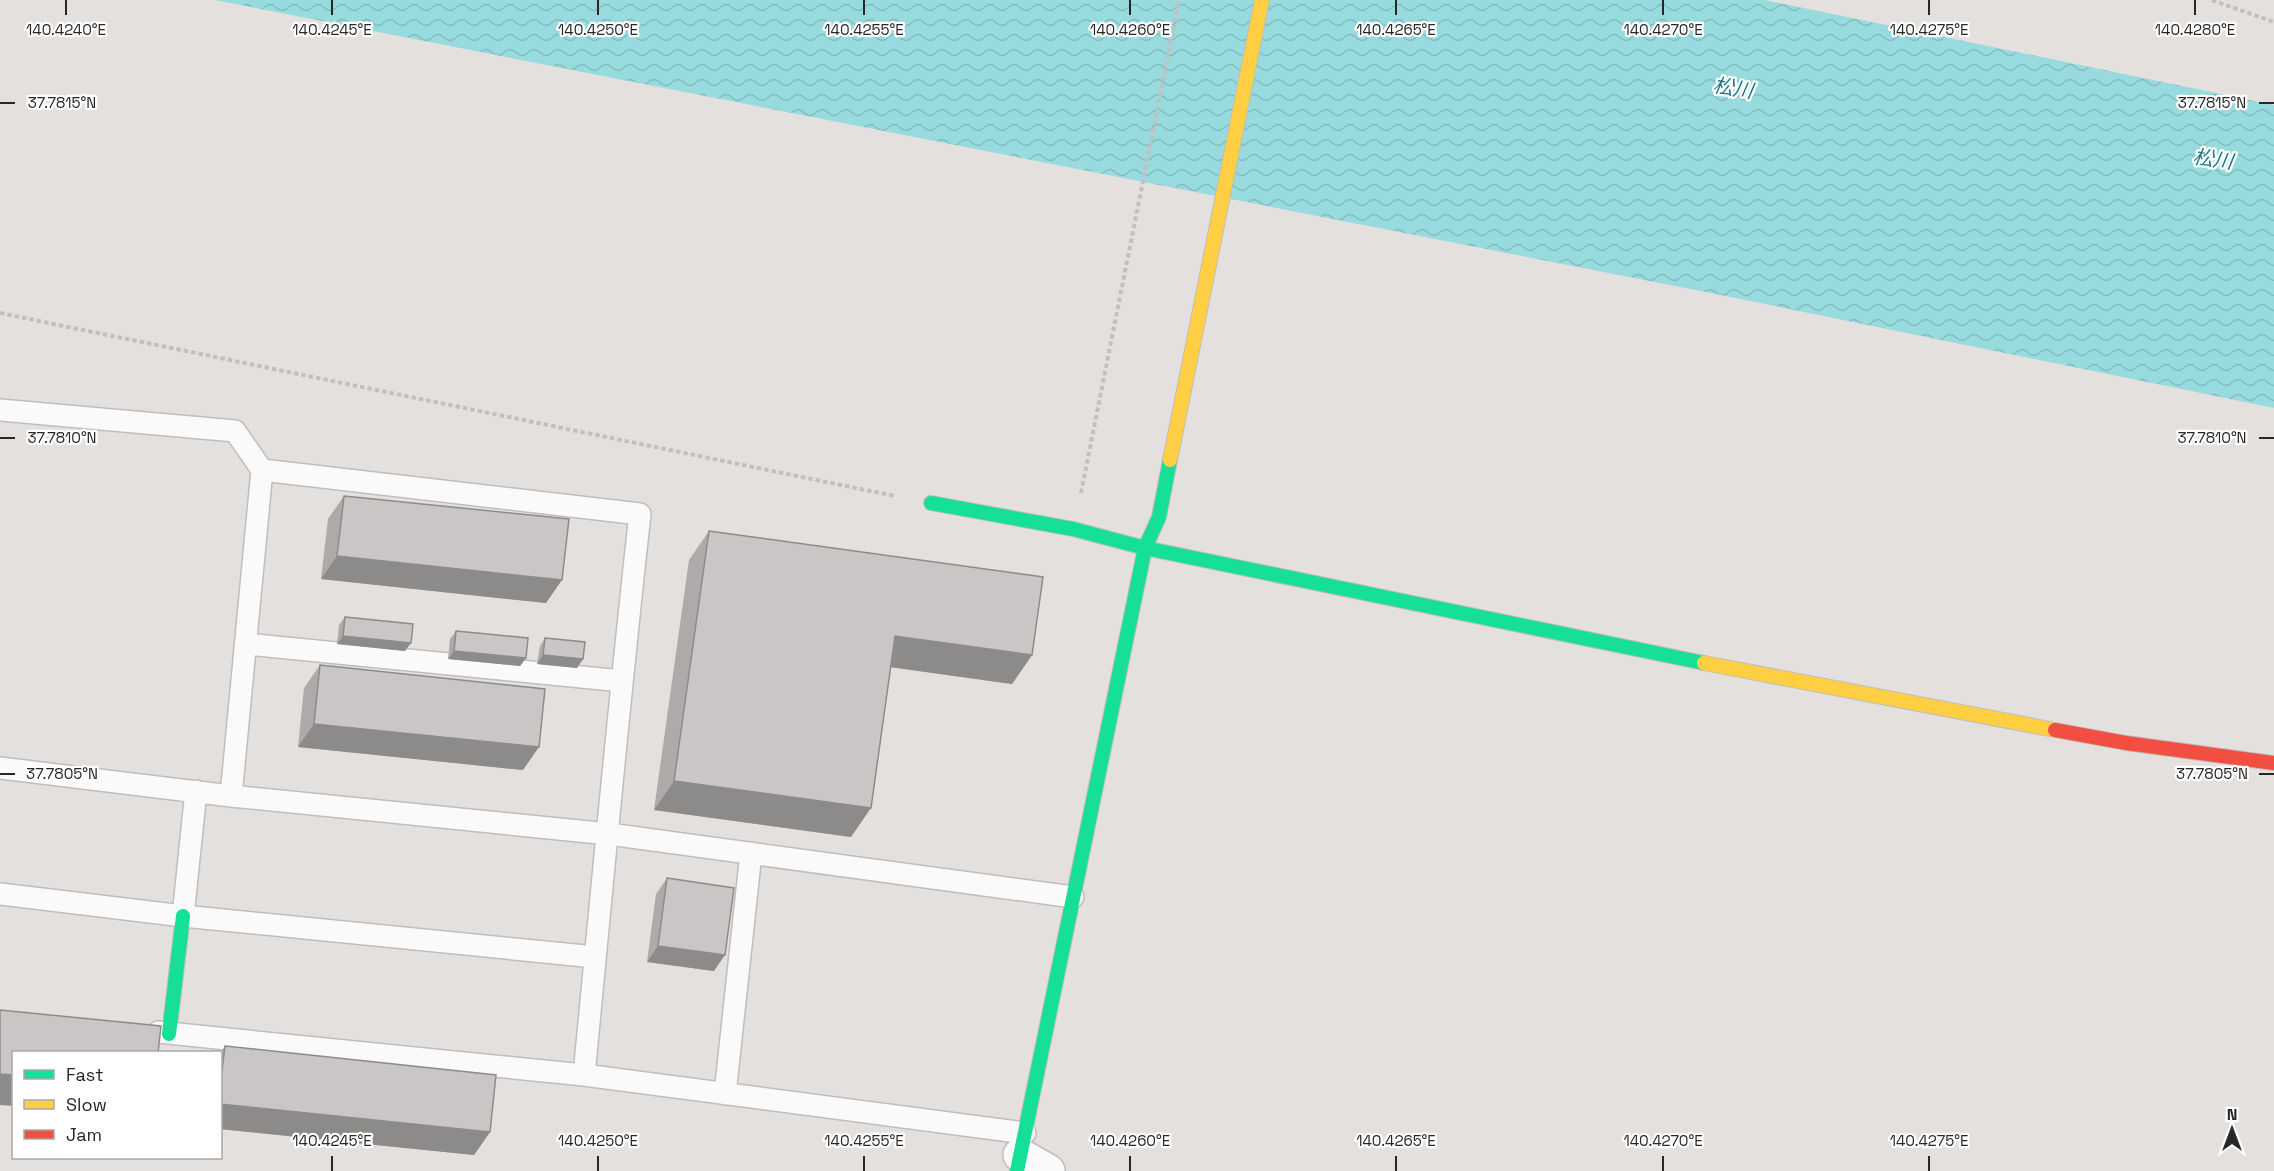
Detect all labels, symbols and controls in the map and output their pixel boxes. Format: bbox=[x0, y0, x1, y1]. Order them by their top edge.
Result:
text: 140.4240°E bbox=[26, 20, 106, 39]
text: 140.4245°E bbox=[292, 20, 372, 39]
text: 140.4250°E bbox=[558, 20, 638, 39]
text: 140.4255°E bbox=[824, 20, 904, 39]
text: 140.4260°E bbox=[1090, 20, 1170, 39]
text: 140.4265°E bbox=[1356, 20, 1436, 39]
text: 140.4270°E bbox=[1623, 20, 1703, 39]
text: 140.4275°E bbox=[1890, 20, 1968, 39]
text: 140.4280°E bbox=[2155, 20, 2235, 39]
water label: 松川 bbox=[1711, 72, 1757, 104]
text: 37.7815°N bbox=[28, 93, 96, 112]
text: 37.7815°N bbox=[2178, 93, 2246, 112]
water label: 松川 bbox=[2191, 143, 2237, 175]
text: 37.7810°N bbox=[27, 428, 97, 447]
text: 37.7810°N bbox=[2177, 428, 2247, 447]
text: 37.7805°N bbox=[26, 764, 98, 783]
text: 37.7805°N bbox=[2176, 764, 2248, 783]
legend bbox=[12, 1051, 222, 1159]
text: Fast bbox=[66, 1063, 103, 1086]
text: Slow bbox=[66, 1093, 107, 1116]
north arrow bbox=[2202, 1099, 2262, 1159]
text: N bbox=[2227, 1104, 2237, 1125]
text: Jam bbox=[66, 1123, 102, 1146]
text: 140.4245°E bbox=[292, 1131, 372, 1150]
text: 140.4250°E bbox=[558, 1131, 638, 1150]
text: 140.4255°E bbox=[824, 1131, 904, 1150]
text: 140.4260°E bbox=[1090, 1131, 1170, 1150]
text: 140.4265°E bbox=[1356, 1131, 1436, 1150]
text: 140.4270°E bbox=[1623, 1131, 1703, 1150]
text: 140.4275°E bbox=[1890, 1131, 1968, 1150]

